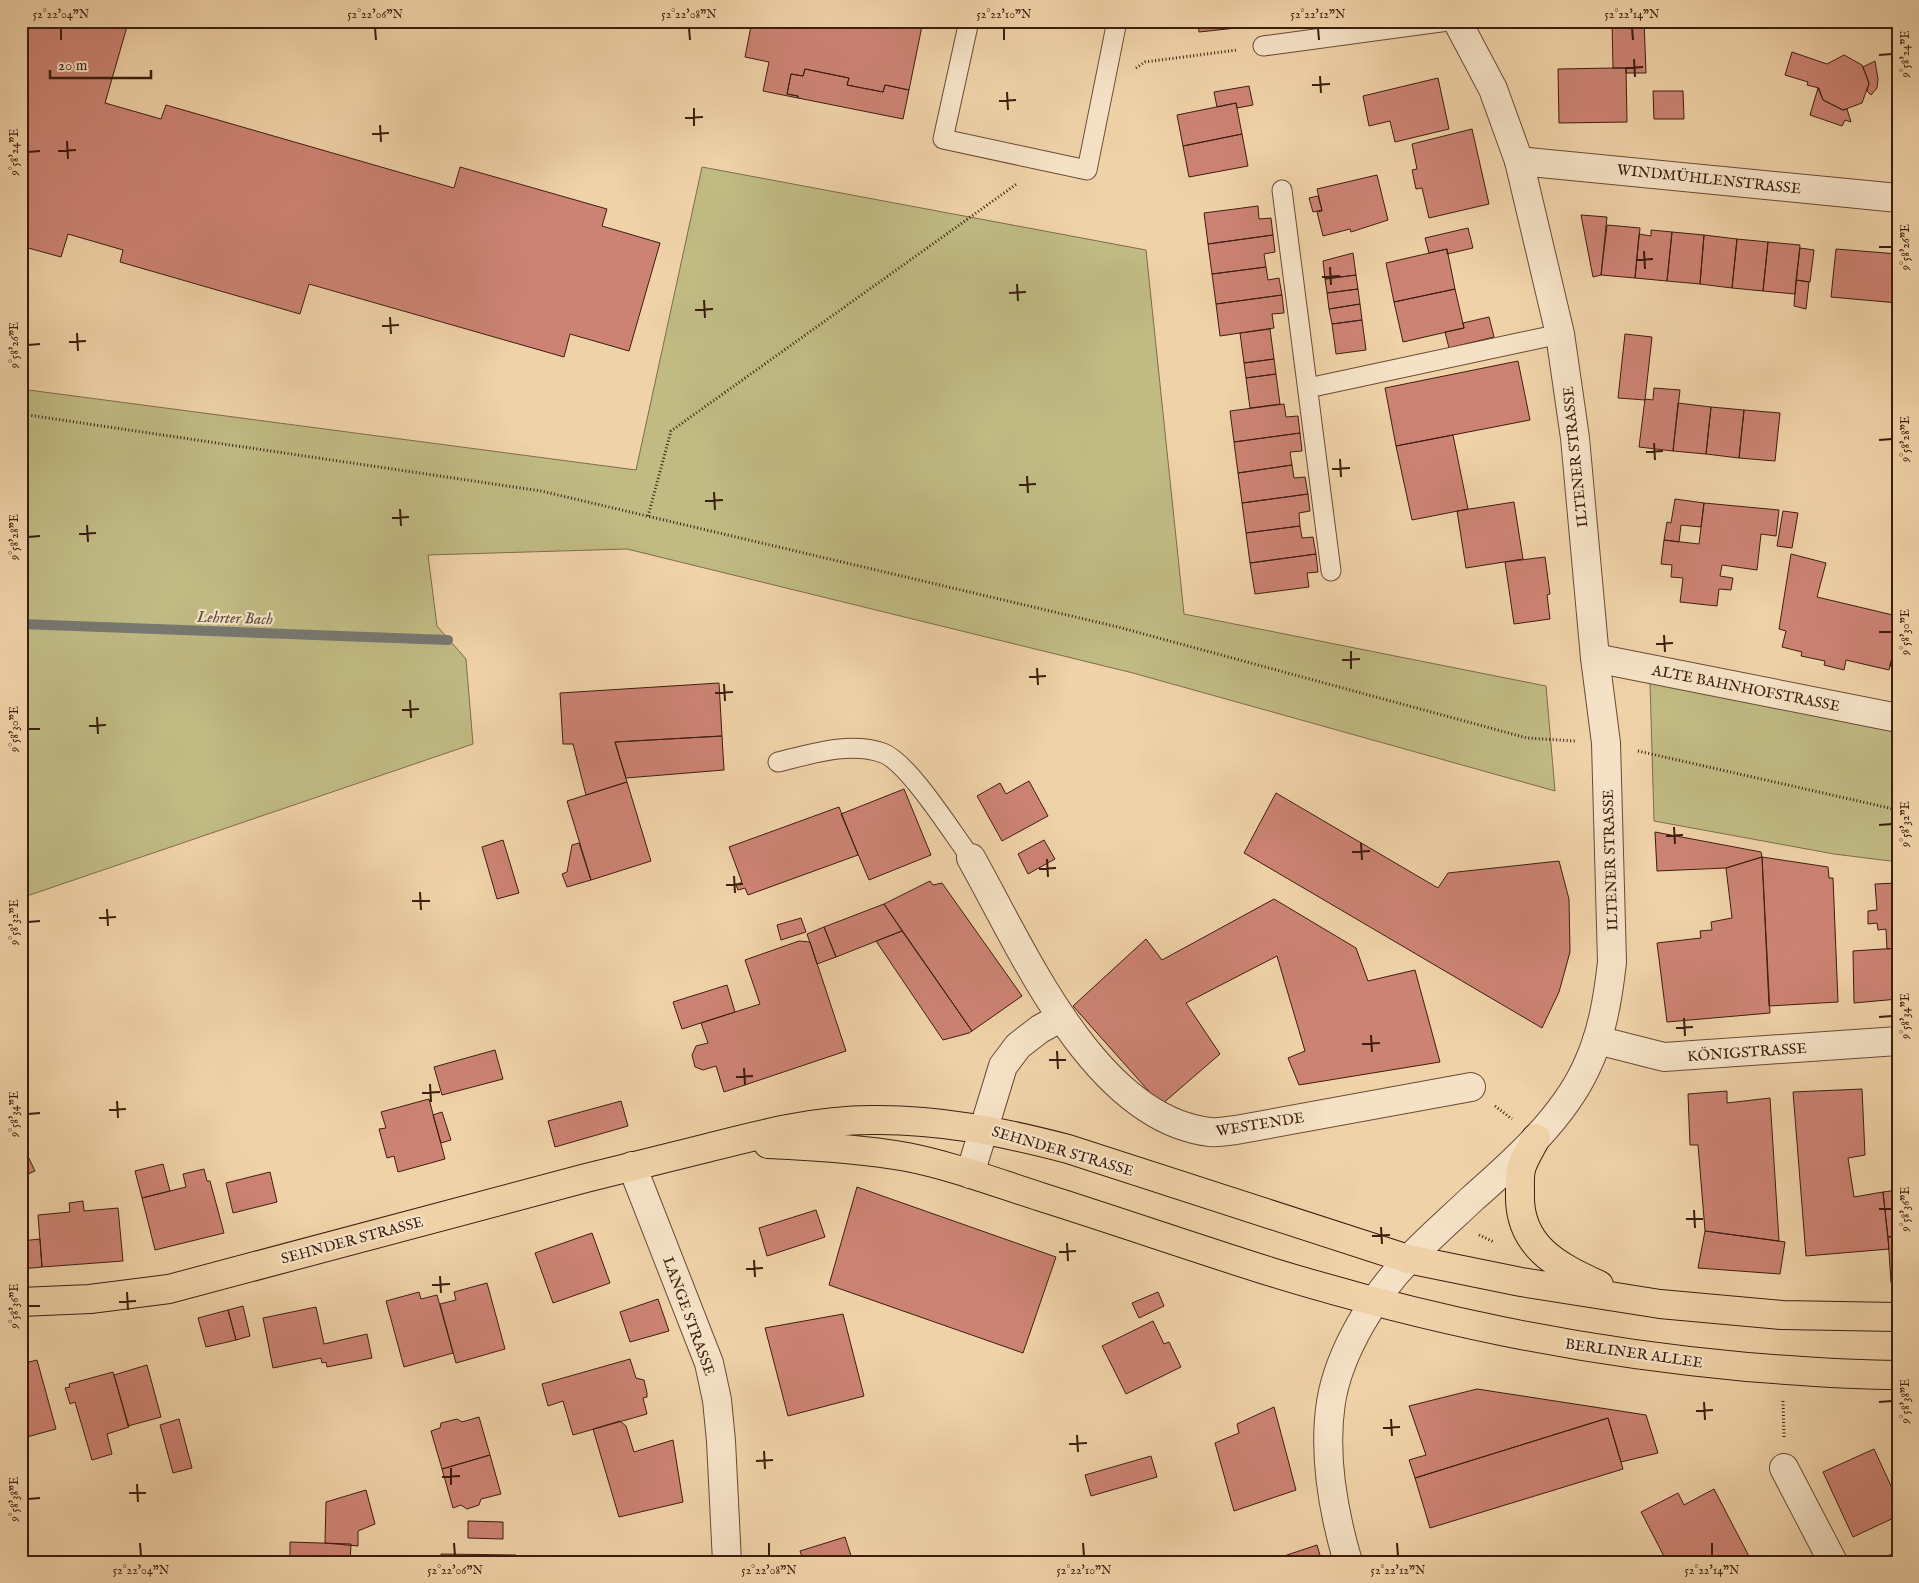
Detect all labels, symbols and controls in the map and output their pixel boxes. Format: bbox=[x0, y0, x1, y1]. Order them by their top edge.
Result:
text: 52°22'04"N bbox=[33, 7, 90, 22]
text: 52°22'06"N bbox=[347, 7, 403, 22]
text: 52°22'08"N bbox=[661, 7, 717, 22]
text: 52°22'10"N bbox=[977, 7, 1032, 22]
text: 52°22'12"N bbox=[1291, 7, 1346, 22]
text: 52°22'14"N bbox=[1604, 7, 1660, 22]
text: 9°58'24"E bbox=[1898, 30, 1913, 79]
scale bar bbox=[50, 48, 151, 80]
text: 20 m bbox=[58, 56, 88, 75]
text: 9°58'24"E bbox=[7, 128, 22, 177]
street label: WINDMÜHLENSTRASSE bbox=[1616, 160, 1802, 199]
text: 9°58'26"E bbox=[1898, 224, 1913, 271]
text: 9°58'26"E bbox=[7, 322, 22, 369]
street label: ILTENER STRASSE bbox=[1559, 385, 1592, 528]
text: 9°58'28"E bbox=[1898, 416, 1913, 463]
text: 9°58'28"E bbox=[7, 514, 22, 561]
water label: Lehrter Bach bbox=[196, 608, 273, 630]
text: 9°58'30"E bbox=[1898, 609, 1913, 656]
street label: ALTE BAHNHOFSTRASSE bbox=[1649, 661, 1842, 716]
text: 9°58'30"E bbox=[7, 706, 22, 753]
street label: ILTENER STRASSE bbox=[1599, 789, 1622, 931]
text: 9°58'32"E bbox=[1898, 801, 1913, 848]
text: 9°58'32"E bbox=[7, 899, 22, 946]
text: 9°58'34"E bbox=[1898, 993, 1913, 1040]
street label: KÖNIGSTRASSE bbox=[1687, 1039, 1807, 1066]
text: 9°58'34"E bbox=[7, 1091, 22, 1138]
street label: WESTENDE bbox=[1215, 1108, 1305, 1141]
street label: SEHNDER STRASSE bbox=[990, 1122, 1136, 1181]
text: 9°58'36"E bbox=[1898, 1186, 1913, 1233]
street label: SEHNDER STRASSE bbox=[279, 1212, 425, 1269]
street label: LANGE STRASSE bbox=[658, 1254, 719, 1378]
text: 9°58'36"E bbox=[7, 1283, 22, 1330]
street label: BERLINER ALLEE bbox=[1564, 1334, 1704, 1373]
text: 9°58'38"E bbox=[1898, 1379, 1913, 1424]
text: 9°58'38"E bbox=[7, 1477, 22, 1522]
text: 52°22'04"N bbox=[113, 1563, 170, 1578]
text: 52°22'06"N bbox=[427, 1563, 483, 1578]
text: 52°22'08"N bbox=[741, 1563, 797, 1578]
text: 52°22'10"N bbox=[1057, 1563, 1112, 1578]
text: 52°22'12"N bbox=[1371, 1563, 1426, 1578]
text: 52°22'14"N bbox=[1684, 1563, 1740, 1578]

